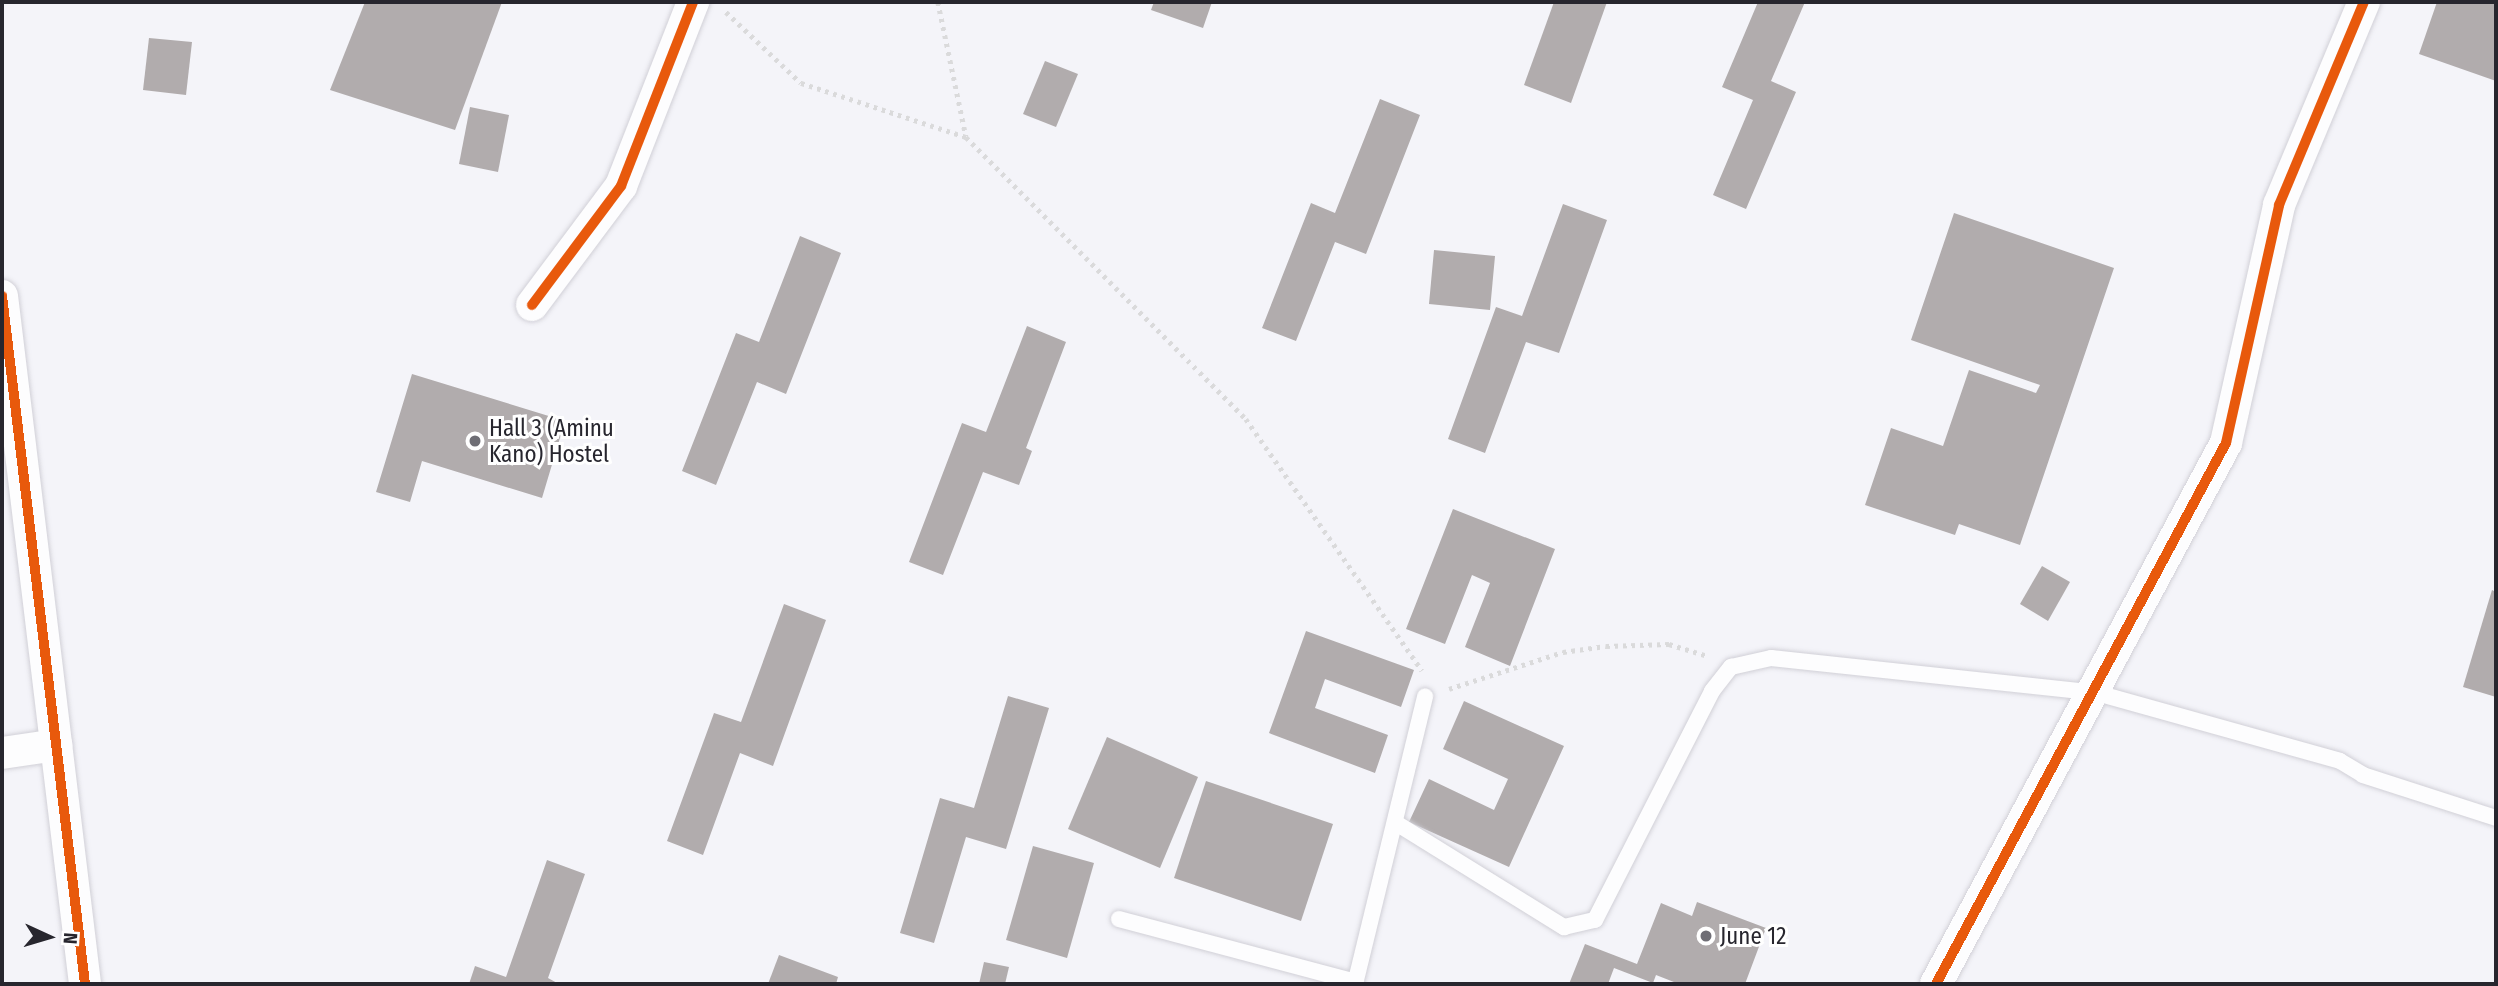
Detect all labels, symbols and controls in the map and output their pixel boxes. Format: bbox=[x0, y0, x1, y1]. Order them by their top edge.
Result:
place label: Hall 3 (Aminu Kano) Hostel bbox=[489, 414, 614, 468]
marker: Hall 3 (Aminu Kano) Hostel bbox=[467, 433, 483, 449]
north arrow bbox=[14, 902, 84, 972]
place label: June 12 bbox=[1720, 922, 1786, 950]
marker: June 12 bbox=[1698, 928, 1714, 944]
text: N bbox=[59, 932, 82, 945]

